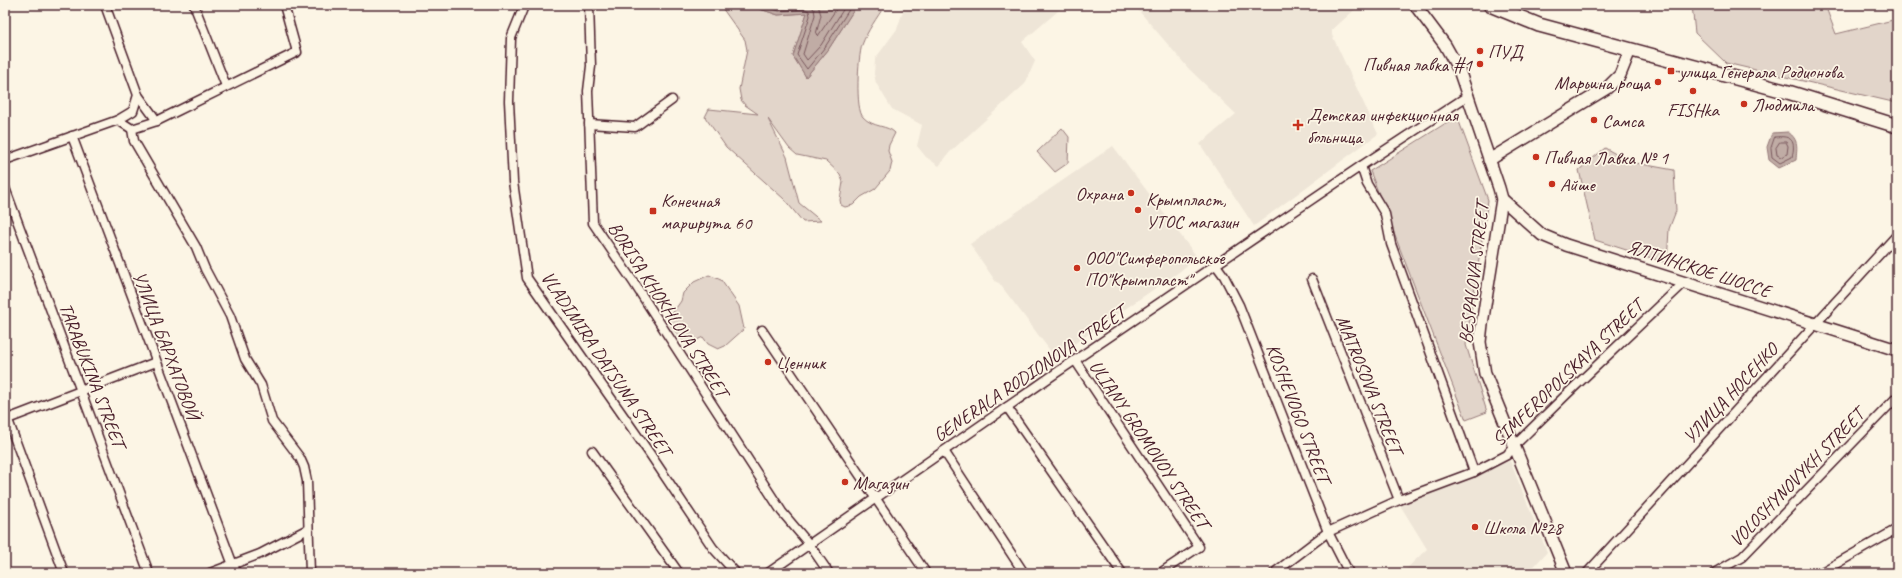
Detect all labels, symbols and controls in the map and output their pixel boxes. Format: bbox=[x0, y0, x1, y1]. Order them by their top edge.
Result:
place label: ПУД bbox=[1488, 40, 1524, 64]
marker: ПУД bbox=[1475, 46, 1485, 56]
place label: Пивная лавка #1 bbox=[1363, 53, 1473, 77]
marker: Пивная лавка #1 bbox=[1475, 59, 1485, 69]
place label: улица Генерала Родионова bbox=[1678, 60, 1845, 84]
marker: улица Генерала Родионова bbox=[1666, 66, 1676, 76]
place label: Марьина роща bbox=[1554, 71, 1651, 95]
marker: Марьина роща bbox=[1653, 77, 1663, 87]
marker: FISHka bbox=[1688, 86, 1698, 96]
place label: Людмила bbox=[1752, 93, 1816, 117]
place label: FISHka bbox=[1667, 98, 1720, 122]
marker: Людмила bbox=[1739, 99, 1749, 109]
place label: Детская инфекционная больница bbox=[1307, 103, 1459, 149]
place label: Самса bbox=[1602, 109, 1645, 133]
marker: Самса bbox=[1589, 115, 1599, 125]
marker: Детская инфекционная больница bbox=[1292, 119, 1304, 131]
place label: Пивная Лавка № 1 bbox=[1544, 146, 1670, 170]
marker: Пивная Лавка № 1 bbox=[1531, 152, 1541, 162]
place label: Айше bbox=[1560, 173, 1596, 197]
marker: Айше bbox=[1547, 179, 1557, 189]
place label: Охрана bbox=[1076, 182, 1124, 206]
marker: Охрана bbox=[1126, 188, 1136, 198]
place label: Крымпласт, УТОС магазин bbox=[1146, 188, 1240, 234]
place label: Конечная маршрута 60 bbox=[661, 189, 753, 235]
street label: BESPALOVA STREET bbox=[1453, 196, 1495, 345]
marker: Крымпласт, УТОС магазин bbox=[1133, 205, 1143, 215]
marker: Конечная маршрута 60 bbox=[648, 206, 658, 216]
street label: BORISA KHOKHLOVA STREET bbox=[602, 217, 736, 405]
street label: ЯЛТИНСКОЕ ШОССЕ bbox=[1624, 234, 1776, 304]
place label: ООО"Симферопольское ПО"Крымпласт" bbox=[1085, 246, 1226, 292]
marker: ООО"Симферопольское ПО"Крымпласт" bbox=[1072, 263, 1082, 273]
street label: VLADIMIRA DATSUNA STREET bbox=[535, 267, 679, 464]
street label: УЛИЦА БАРХАТОВОЙ bbox=[127, 268, 206, 426]
street label: SIMFEROPOLSKAYA STREET bbox=[1487, 291, 1651, 451]
street label: GENERALA RODIONOVA STREET bbox=[929, 297, 1135, 447]
street label: TARABUKINA STREET bbox=[53, 300, 133, 456]
street label: MATROSOVA STREET bbox=[1330, 312, 1410, 462]
street label: УЛИЦА НОСЕНКО bbox=[1678, 337, 1785, 449]
street label: KOSHEVOGO STREET bbox=[1261, 340, 1337, 491]
place label: Ценник bbox=[776, 351, 826, 375]
street label: ULIANY GROMOVOY STREET bbox=[1084, 356, 1217, 538]
marker: Ценник bbox=[763, 357, 773, 367]
street label: VOLOSHYNOVYKH STREET bbox=[1724, 400, 1873, 552]
place label: Магазин bbox=[853, 471, 910, 495]
marker: Магазин bbox=[840, 477, 850, 487]
place label: Школа №28 bbox=[1483, 516, 1565, 540]
marker: Школа №28 bbox=[1470, 522, 1480, 532]

